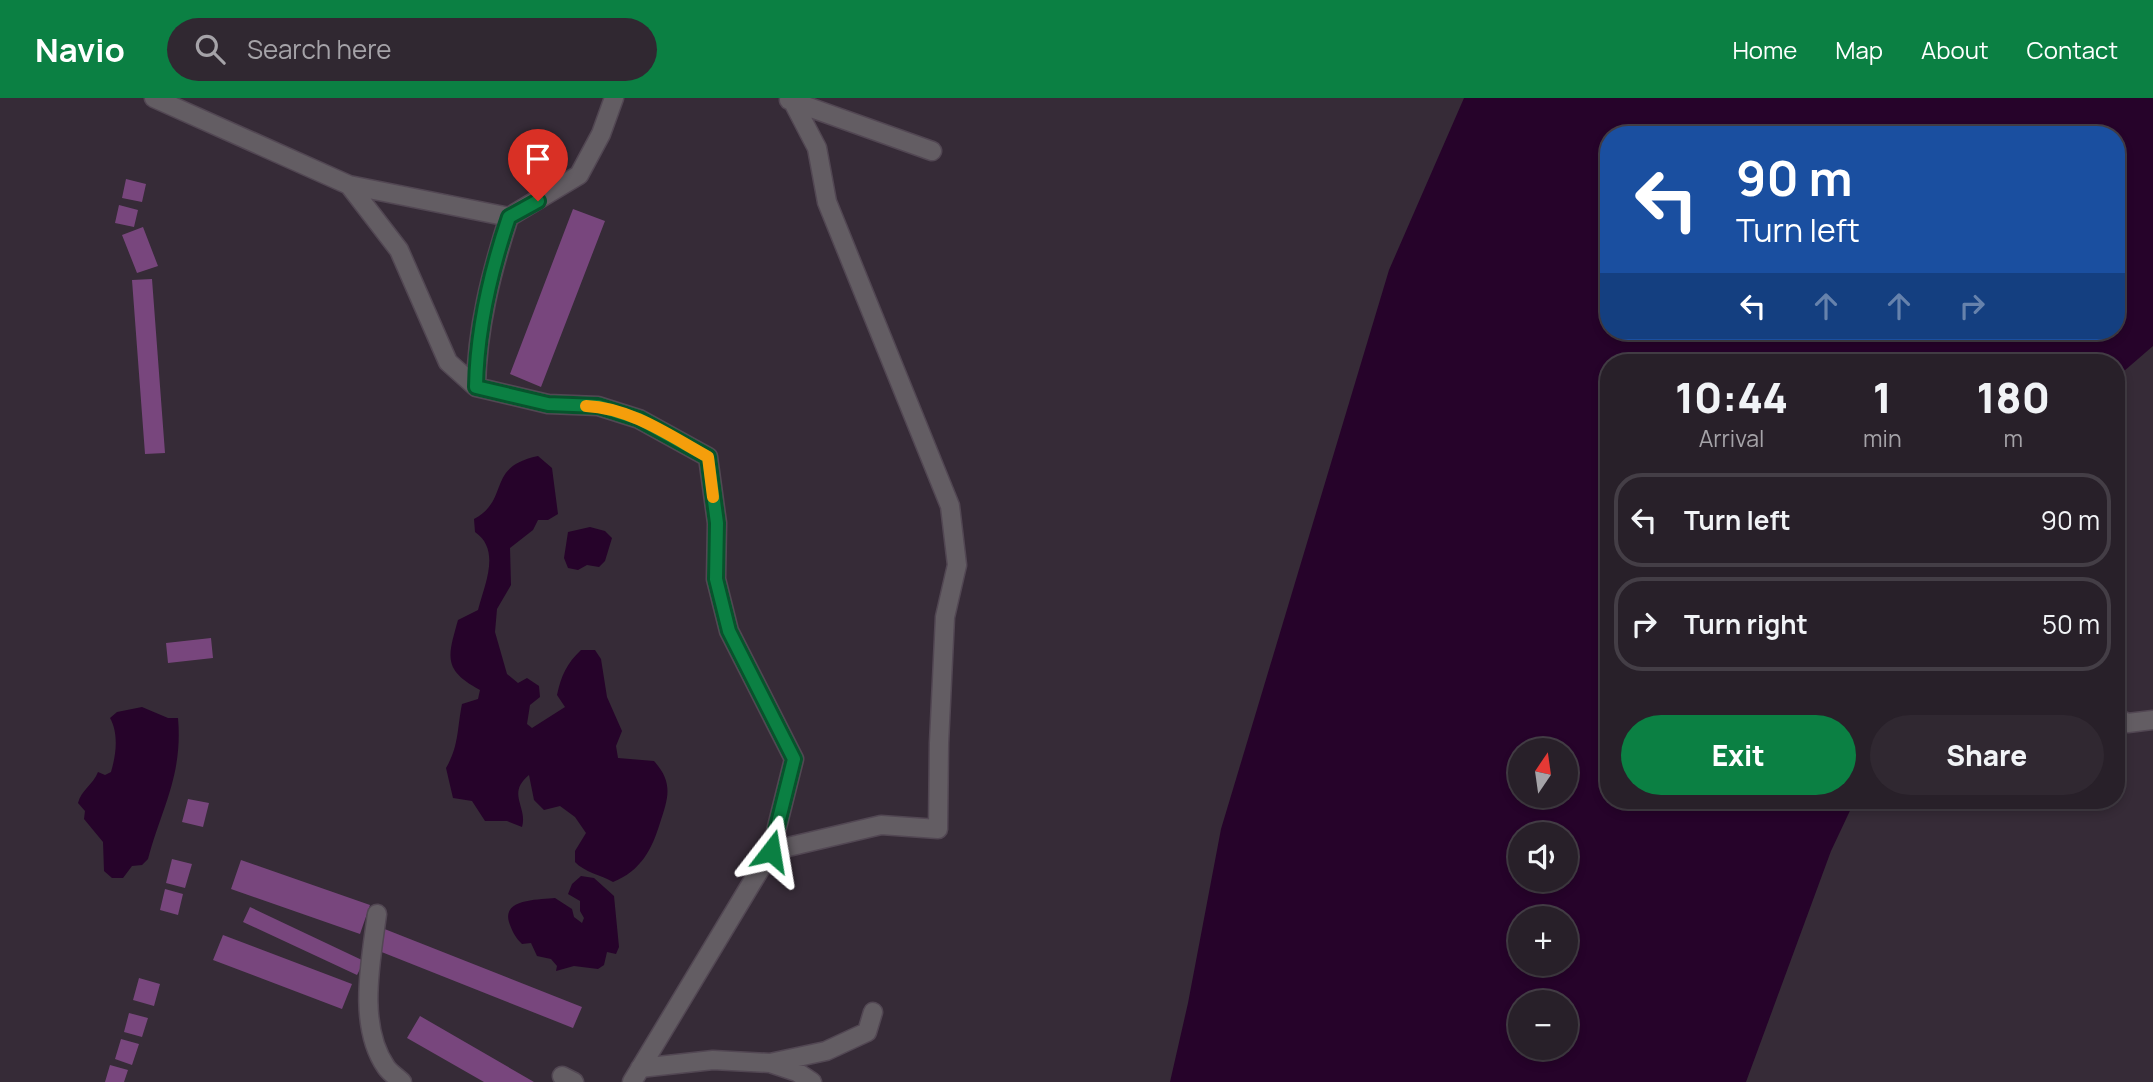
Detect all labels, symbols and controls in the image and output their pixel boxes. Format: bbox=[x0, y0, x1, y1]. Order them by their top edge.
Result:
search box bbox=[167, 18, 657, 81]
text: Navio bbox=[35, 27, 125, 72]
icon: search bbox=[191, 30, 229, 68]
text: Search here bbox=[247, 31, 391, 67]
text: Home bbox=[1732, 33, 1797, 66]
text: Map bbox=[1835, 33, 1883, 66]
text: About bbox=[1921, 33, 1989, 66]
text: Contact bbox=[2027, 33, 2118, 66]
pin bbox=[508, 129, 568, 201]
icon: arrive bbox=[519, 140, 557, 178]
text: 90 m bbox=[1736, 144, 1853, 211]
icon: left bbox=[1621, 154, 1712, 245]
text: Turn left bbox=[1736, 208, 1860, 252]
icon: left bbox=[1734, 287, 1772, 325]
icon: ahead bbox=[1807, 287, 1845, 325]
icon: ahead bbox=[1880, 287, 1918, 325]
icon: right bbox=[1953, 287, 1991, 325]
text: 10:44 bbox=[1675, 368, 1788, 426]
text: 1 bbox=[1873, 368, 1892, 426]
text: 180 bbox=[1977, 368, 2050, 426]
text: Arrival bbox=[1699, 422, 1764, 454]
text: min bbox=[1863, 422, 1902, 454]
text: m bbox=[2004, 422, 2023, 454]
icon: left bbox=[1625, 501, 1663, 539]
text: Turn left bbox=[1684, 502, 1791, 538]
text: 90 m bbox=[2041, 502, 2100, 538]
icon: right bbox=[1625, 605, 1663, 643]
text: Turn right bbox=[1684, 606, 1808, 642]
text: 50 m bbox=[2042, 606, 2100, 642]
button: Exit bbox=[1621, 715, 1856, 795]
button: Share bbox=[1870, 715, 2104, 795]
north arrow bbox=[1508, 738, 1578, 808]
map controls bbox=[1508, 738, 1578, 1060]
position arrow bbox=[734, 814, 808, 888]
button: sound bbox=[1508, 822, 1578, 892]
button: + bbox=[1508, 906, 1578, 976]
button: − bbox=[1508, 990, 1578, 1060]

